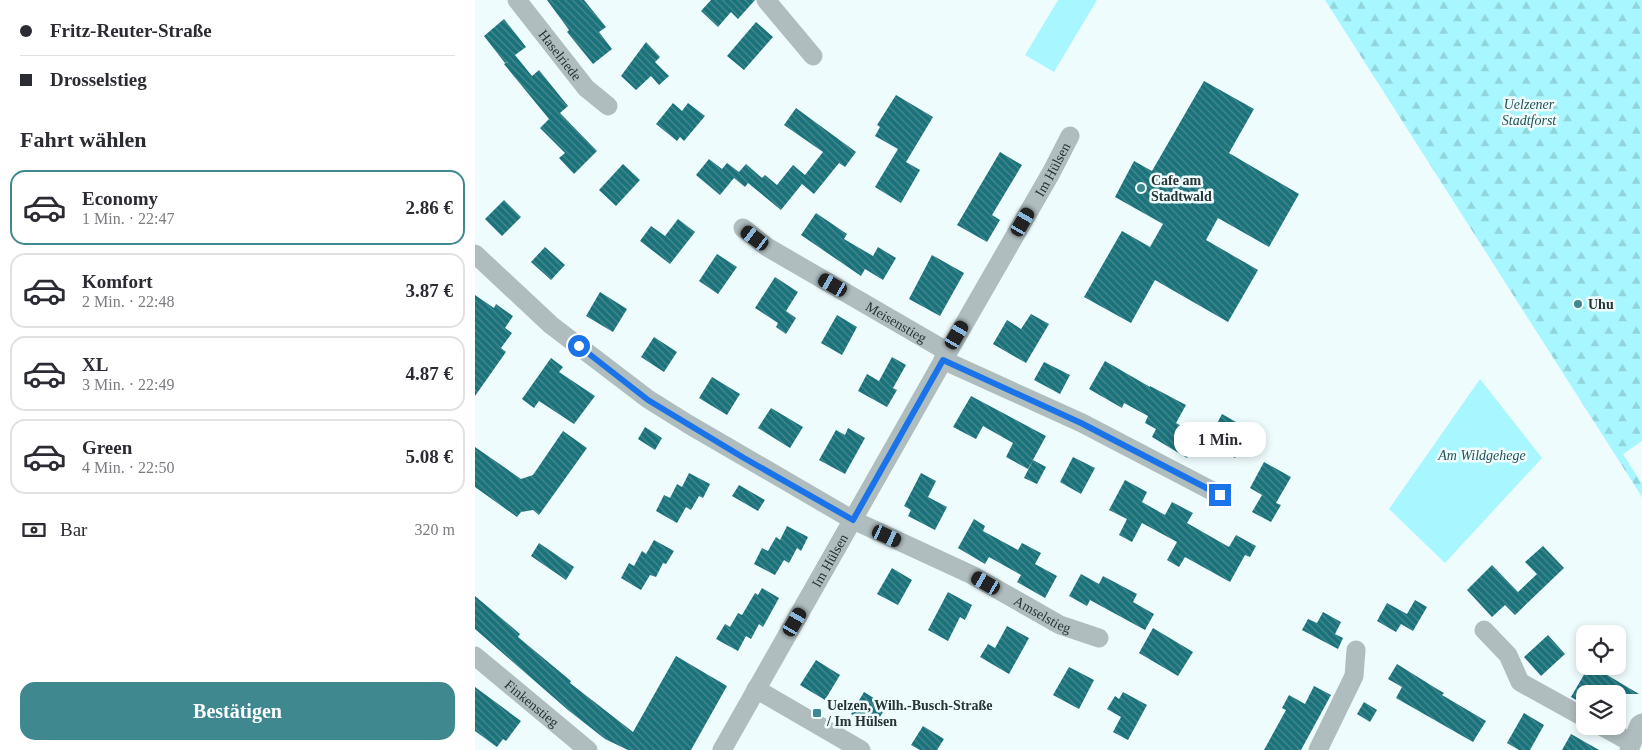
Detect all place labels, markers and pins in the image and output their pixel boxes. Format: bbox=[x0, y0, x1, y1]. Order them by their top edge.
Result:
place label: Cafe am Stadtwald bbox=[1151, 173, 1212, 204]
marker: Cafe am Stadtwald bbox=[1135, 182, 1147, 194]
place label: Uhu bbox=[1588, 297, 1614, 312]
marker: Uhu bbox=[1572, 298, 1584, 310]
place label: Uelzen, Wilh.-Busch-Straße / Im Hülsen bbox=[826, 698, 993, 729]
marker: Uelzen, Wilh.-Busch-Straße / Im Hülsen bbox=[811, 707, 823, 719]

